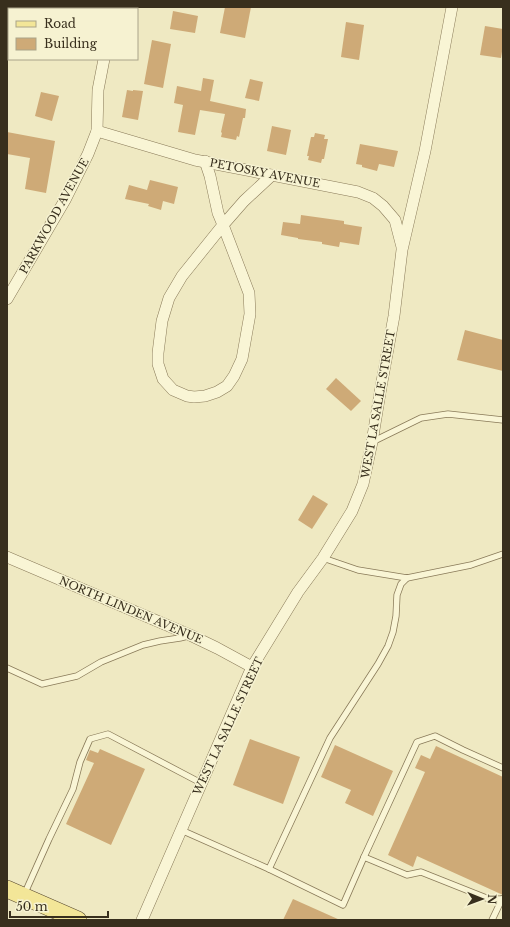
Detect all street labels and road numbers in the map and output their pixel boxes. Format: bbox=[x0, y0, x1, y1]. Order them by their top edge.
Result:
street label: PETOSKY AVENUE bbox=[209, 155, 321, 191]
street label: PARKWOOD AVENUE bbox=[16, 156, 92, 276]
street label: WEST LA SALLE STREET bbox=[358, 328, 398, 480]
street label: NORTH LINDEN AVENUE bbox=[57, 573, 205, 647]
street label: WEST LA SALLE STREET bbox=[189, 655, 266, 798]

